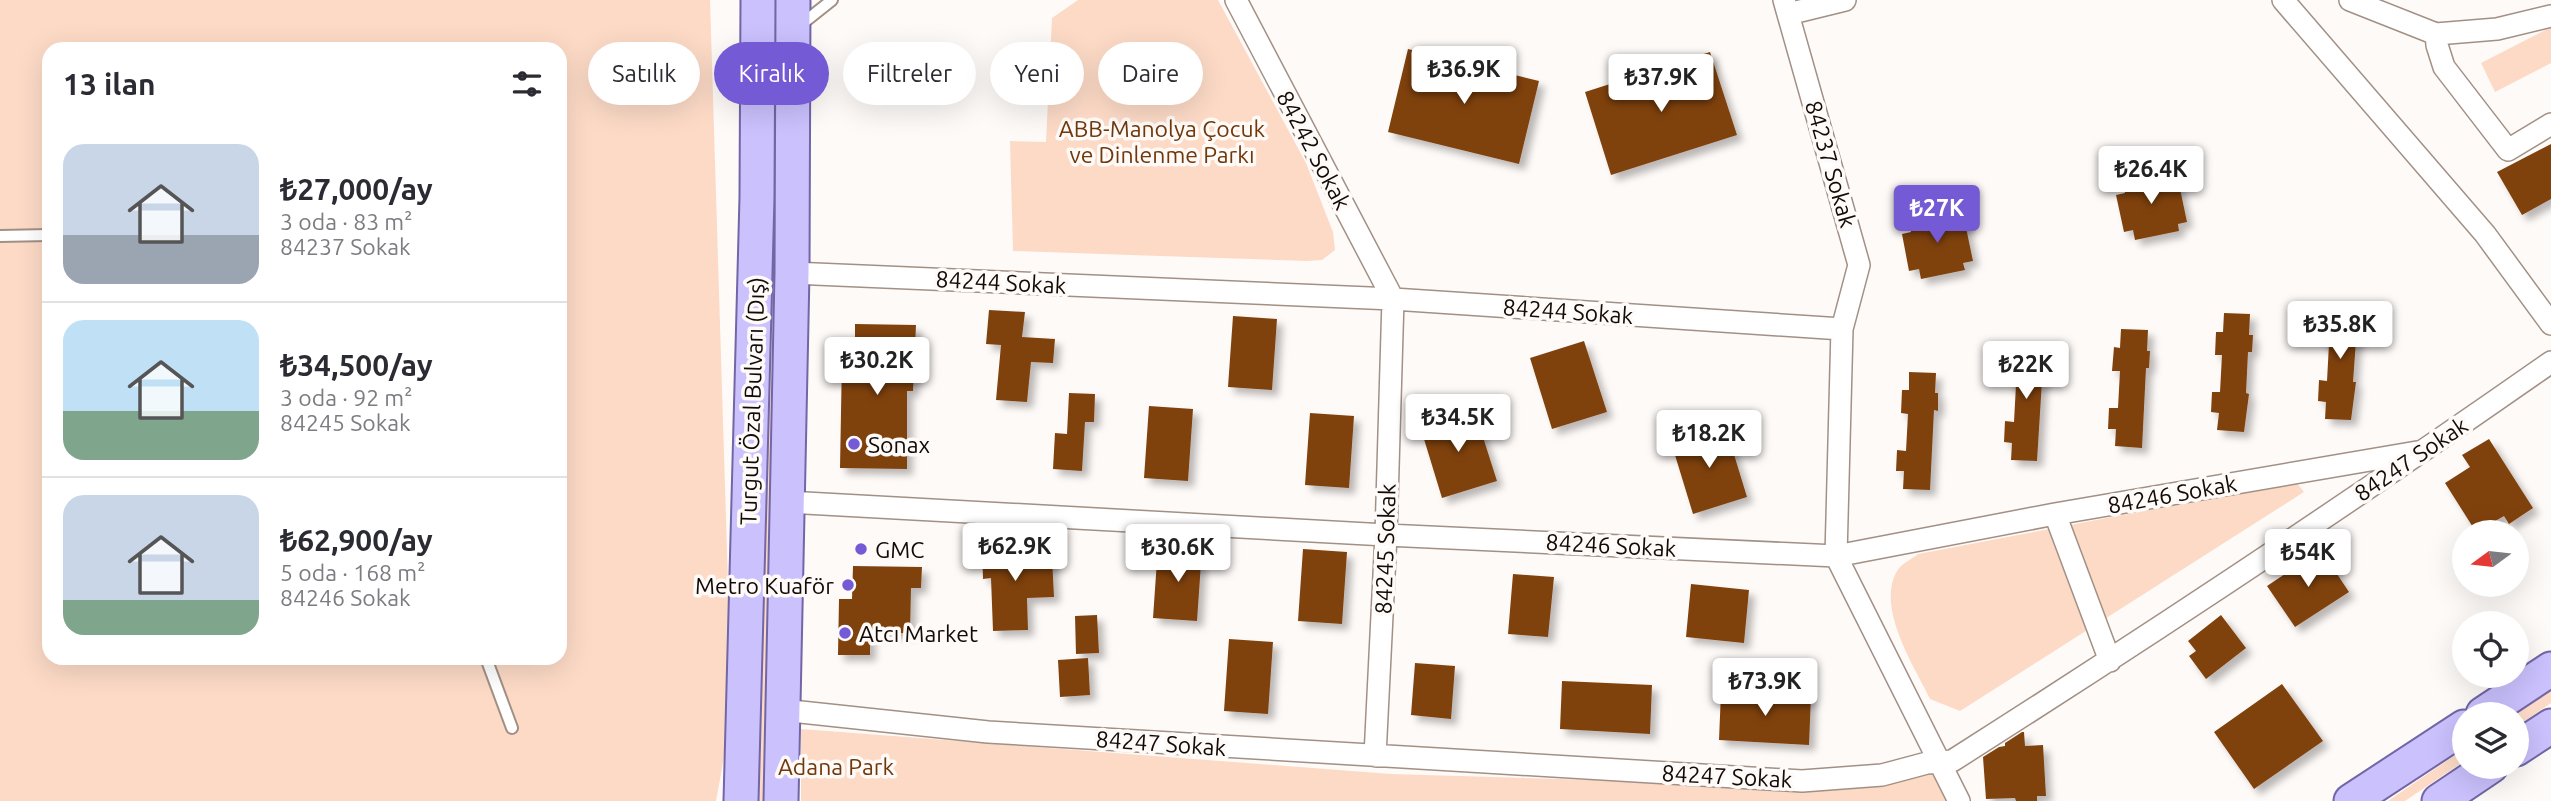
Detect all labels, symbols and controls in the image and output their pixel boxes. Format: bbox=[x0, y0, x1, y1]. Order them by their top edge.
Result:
chip: Satılık bbox=[588, 42, 700, 105]
chip: Kiralık bbox=[714, 42, 829, 105]
chip: Filtreler bbox=[843, 42, 976, 105]
chip: Yeni bbox=[990, 42, 1084, 105]
chip: Daire bbox=[1098, 42, 1203, 105]
pin: ₺36.9K bbox=[1407, 46, 1521, 106]
pin: ₺37.9K bbox=[1604, 54, 1718, 114]
text: ₺36.9K bbox=[1427, 56, 1501, 81]
text: ₺37.9K bbox=[1624, 64, 1698, 89]
icon: filters bbox=[508, 65, 546, 103]
text: 13 ilan bbox=[63, 67, 156, 101]
street label: 84242 Sokak bbox=[1272, 86, 1356, 214]
street label: 84237 Sokak bbox=[1801, 98, 1861, 231]
park label: ABB-Manolya Çocuk ve Dinlenme Parkı bbox=[1059, 116, 1266, 167]
pin: ₺26.4K bbox=[2094, 146, 2208, 206]
text: ₺26.4K bbox=[2114, 156, 2188, 181]
icon: home bbox=[119, 172, 203, 256]
text: ₺27,000/ay bbox=[280, 172, 433, 206]
pin: ₺27K bbox=[1896, 186, 1978, 245]
text: ₺27K bbox=[1910, 195, 1964, 220]
text: 3 oda · 83 m² bbox=[280, 209, 412, 234]
text: 84237 Sokak bbox=[280, 234, 411, 259]
street label: 84244 Sokak bbox=[935, 266, 1067, 298]
street label: Turgut Özal Bulvarı (Dış) bbox=[735, 276, 770, 526]
street label: 84244 Sokak bbox=[1502, 294, 1634, 328]
pin: ₺35.8K bbox=[2283, 302, 2397, 361]
text: ₺35.8K bbox=[2303, 311, 2377, 336]
pin: ₺30.2K bbox=[820, 338, 934, 397]
pin: ₺22K bbox=[1985, 342, 2067, 401]
text: ₺30.2K bbox=[840, 347, 914, 372]
icon: home bbox=[119, 348, 203, 432]
text: ₺34,500/ay bbox=[280, 348, 433, 382]
text: ₺22K bbox=[1999, 351, 2053, 376]
text: 3 oda · 92 m² bbox=[280, 385, 412, 410]
pin: ₺34.5K bbox=[1401, 394, 1515, 454]
text: ₺34.5K bbox=[1421, 404, 1495, 429]
text: 84245 Sokak bbox=[280, 410, 411, 435]
pin: ₺18.2K bbox=[1652, 410, 1766, 470]
street label: 84247 Sokak bbox=[2350, 412, 2472, 506]
text: ₺18.2K bbox=[1672, 420, 1746, 445]
place label: Sonax bbox=[868, 432, 930, 457]
marker: Sonax bbox=[846, 436, 862, 452]
street label: 84246 Sokak bbox=[2105, 470, 2239, 518]
street label: 84245 Sokak bbox=[1370, 483, 1400, 615]
north arrow bbox=[2452, 520, 2529, 597]
map controls bbox=[2452, 520, 2529, 779]
icon: home bbox=[119, 523, 203, 607]
text: ₺62,900/ay bbox=[280, 523, 433, 557]
pin: ₺62.9K bbox=[958, 524, 1072, 583]
pin: ₺30.6K bbox=[1121, 524, 1235, 584]
street label: 84246 Sokak bbox=[1545, 529, 1677, 561]
pin: ₺54K bbox=[2267, 530, 2349, 589]
text: ₺62.9K bbox=[978, 533, 1052, 558]
text: ₺30.6K bbox=[1141, 534, 1215, 559]
place label: GMC bbox=[875, 537, 924, 562]
text: ₺54K bbox=[2281, 539, 2335, 564]
marker: GMC bbox=[853, 541, 869, 557]
text: 5 oda · 168 m² bbox=[280, 560, 425, 585]
place label: Metro Kuaför bbox=[695, 573, 834, 598]
marker: Metro Kuaför bbox=[840, 577, 856, 593]
text: 84246 Sokak bbox=[280, 585, 411, 610]
button: locate bbox=[2452, 611, 2529, 688]
place label: Atcı Market bbox=[859, 621, 978, 646]
marker: Atcı Market bbox=[837, 625, 853, 641]
pin: ₺73.9K bbox=[1708, 658, 1822, 718]
text: ₺73.9K bbox=[1728, 668, 1802, 693]
button: layers bbox=[2452, 702, 2529, 779]
street label: 84247 Sokak bbox=[1095, 726, 1227, 760]
park label: Adana Park bbox=[778, 754, 894, 779]
street label: 84247 Sokak bbox=[1661, 760, 1793, 792]

